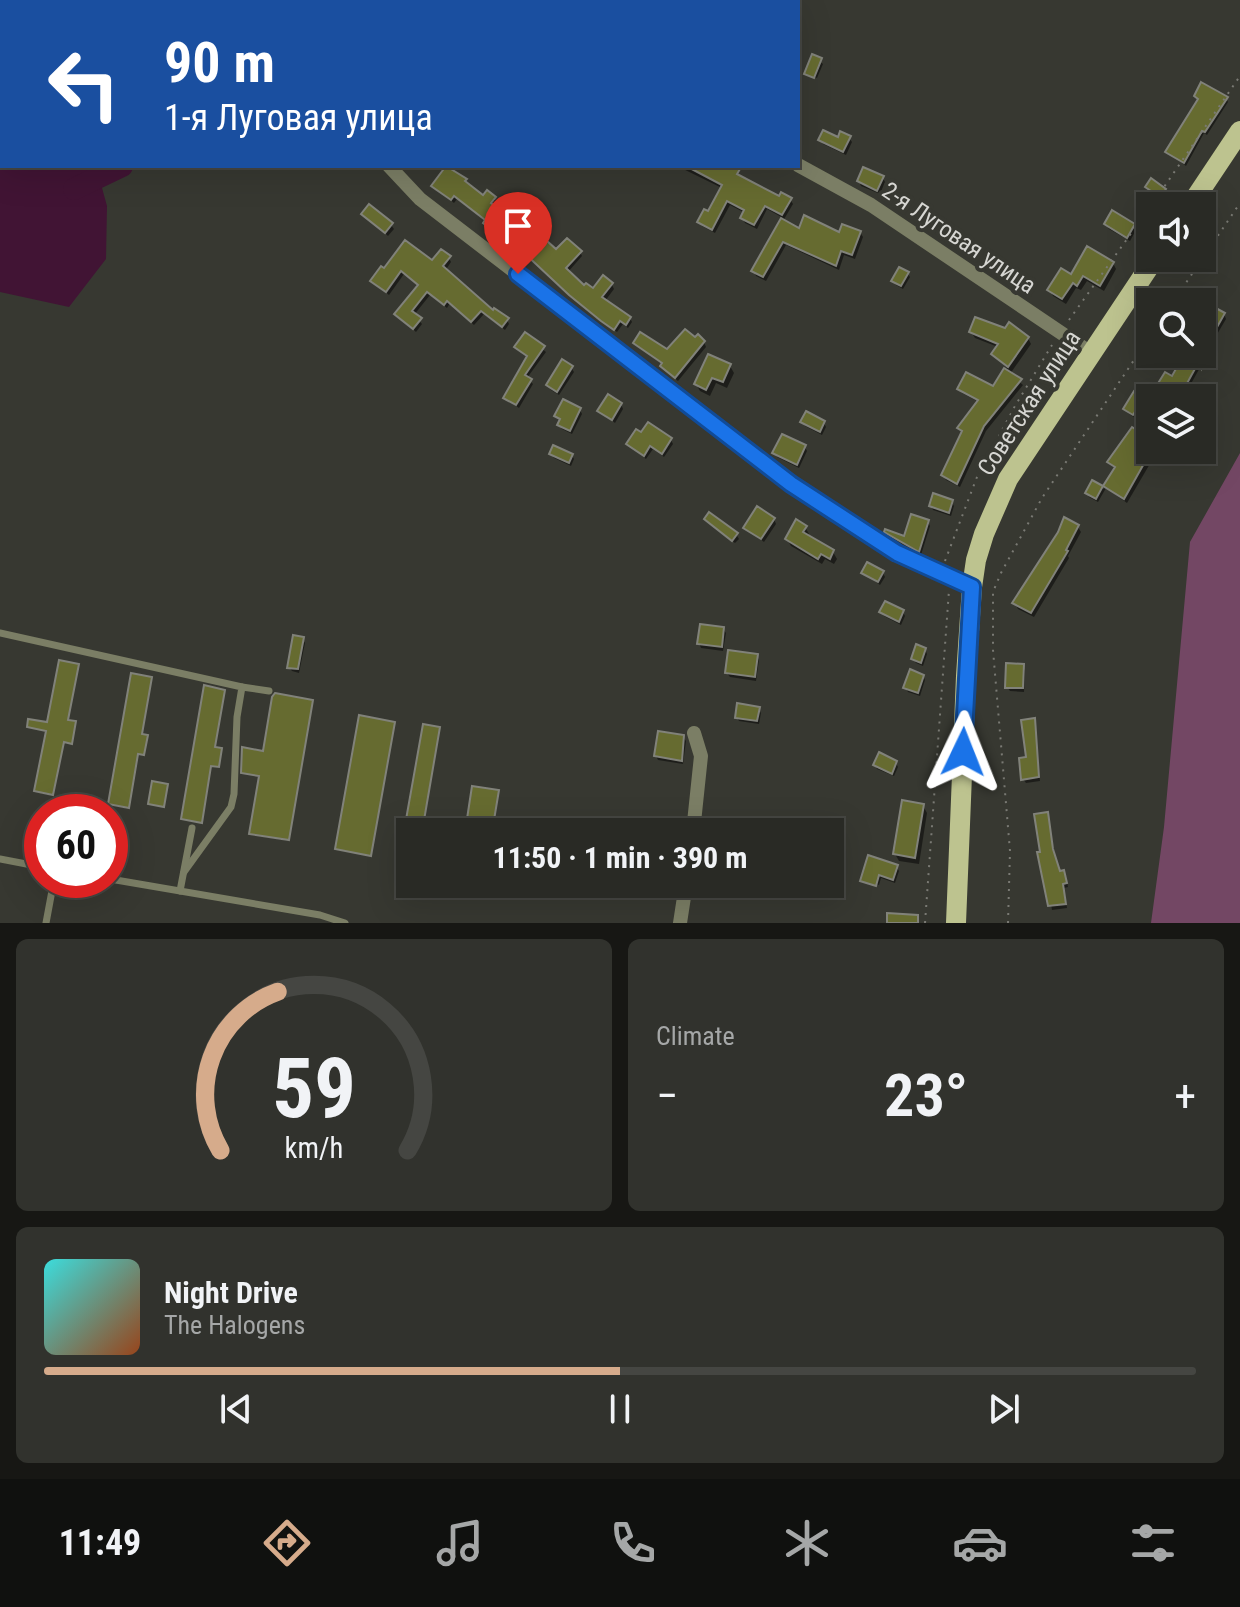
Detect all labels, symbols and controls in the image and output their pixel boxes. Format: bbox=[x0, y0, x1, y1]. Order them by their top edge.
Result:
text: 90 m bbox=[164, 30, 275, 96]
icon: left bbox=[32, 32, 136, 136]
text: 1-я Луговая улица bbox=[164, 97, 433, 139]
street label: 2-я Луговая улица bbox=[877, 176, 1041, 300]
pin bbox=[484, 192, 552, 274]
map controls bbox=[1136, 192, 1216, 464]
button: sound bbox=[1136, 192, 1216, 272]
icon: arrive bbox=[496, 204, 540, 248]
button: search bbox=[1136, 288, 1216, 368]
street label: Советская улица bbox=[972, 325, 1086, 481]
button: layers bbox=[1136, 384, 1216, 464]
position arrow bbox=[921, 710, 1005, 794]
speed limit sign: 60 bbox=[24, 794, 128, 898]
text: 11:50 · 1 min · 390 m bbox=[493, 840, 747, 875]
text: Climate bbox=[656, 1021, 735, 1051]
text: 59 bbox=[272, 1040, 356, 1137]
text: 23° bbox=[884, 1060, 968, 1131]
text: − bbox=[656, 1070, 678, 1122]
text: + bbox=[1174, 1070, 1196, 1122]
text: km/h bbox=[285, 1131, 343, 1165]
text: Night Drive bbox=[164, 1275, 298, 1310]
text: The Halogens bbox=[164, 1310, 305, 1340]
icon: previous bbox=[214, 1387, 258, 1431]
icon: pause bbox=[598, 1387, 642, 1431]
icon: next bbox=[982, 1387, 1026, 1431]
icon: directions bbox=[259, 1515, 315, 1571]
icon: music bbox=[432, 1515, 488, 1571]
icon: phone bbox=[605, 1515, 661, 1571]
icon: climate bbox=[779, 1515, 835, 1571]
icon: car bbox=[952, 1515, 1008, 1571]
icon: filters bbox=[1125, 1515, 1181, 1571]
text: 11:49 bbox=[59, 1522, 141, 1564]

